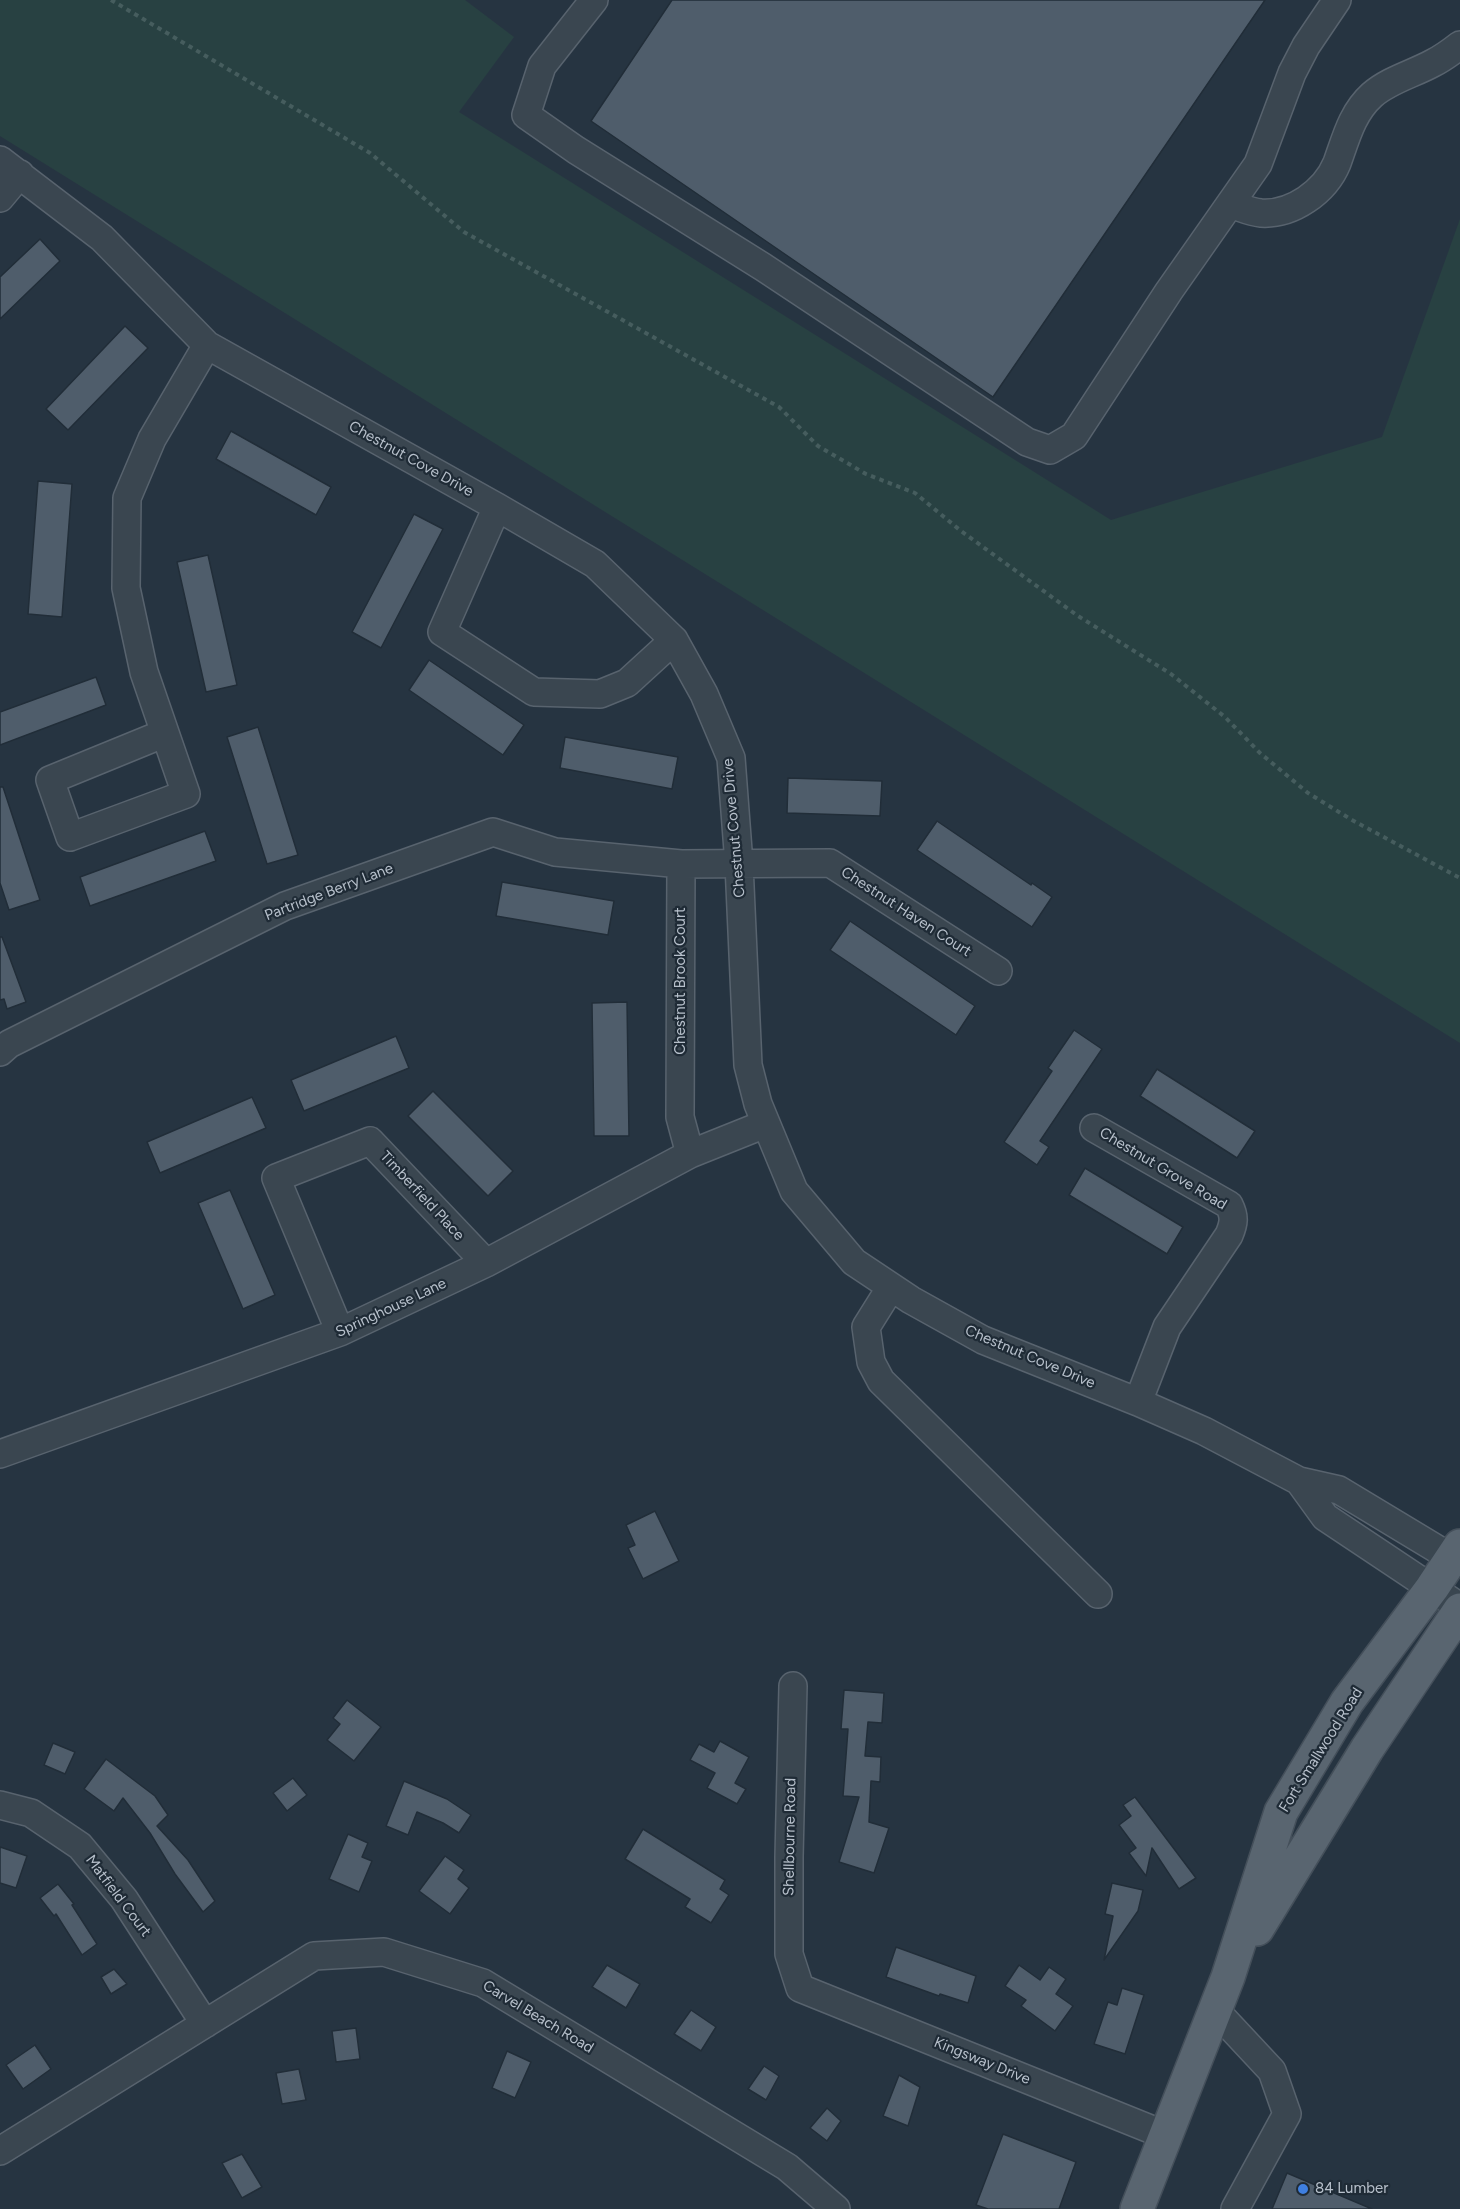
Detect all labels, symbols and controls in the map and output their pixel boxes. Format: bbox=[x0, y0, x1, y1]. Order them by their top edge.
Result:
street label: Chestnut Cove Drive bbox=[346, 417, 476, 501]
street label: Chestnut Cove Drive bbox=[719, 758, 749, 898]
street label: Partridge Berry Lane bbox=[262, 859, 396, 925]
street label: Chestnut Haven Court bbox=[838, 863, 974, 961]
street label: Chestnut Brook Court bbox=[672, 907, 690, 1055]
street label: Chestnut Grove Road bbox=[1096, 1124, 1230, 1214]
street label: Timberfield Place bbox=[376, 1148, 468, 1244]
street label: Springhouse Lane bbox=[333, 1274, 449, 1342]
street label: Chestnut Cove Drive bbox=[962, 1321, 1098, 1393]
street label: Fort Smallwood Road bbox=[1275, 1684, 1367, 1816]
street label: Shellbourne Road bbox=[780, 1778, 800, 1896]
street label: Matfield Court bbox=[81, 1852, 155, 1940]
street label: Carvel Beach Road bbox=[479, 1977, 597, 2057]
street label: Kingsway Drive bbox=[931, 2034, 1033, 2088]
place label: 84 Lumber bbox=[1315, 2180, 1388, 2198]
marker: 84 Lumber bbox=[1296, 2182, 1310, 2196]

